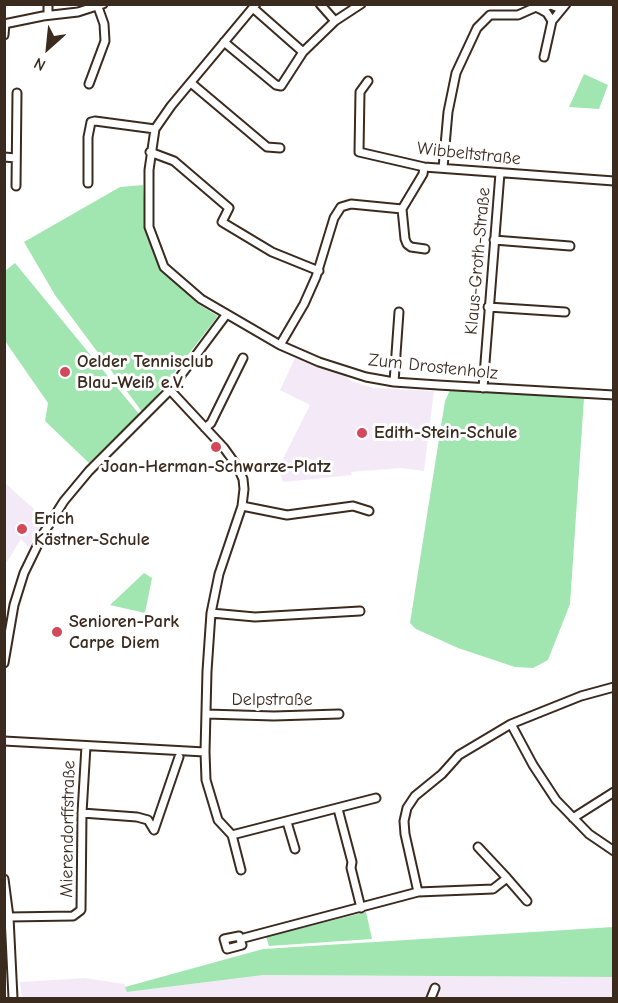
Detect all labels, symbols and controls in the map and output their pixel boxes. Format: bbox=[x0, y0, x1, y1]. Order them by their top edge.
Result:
north arrow bbox=[18, 18, 78, 78]
text: N bbox=[31, 54, 49, 74]
street label: Wibbeltstraße bbox=[416, 138, 522, 170]
street label: Klaus-Groth-Straße bbox=[461, 186, 495, 336]
street label: Zum Drostenholz bbox=[367, 349, 499, 385]
place label: Oelder Tennisclub Blau-Weiß e.V. bbox=[77, 351, 213, 394]
marker: Oelder Tennisclub Blau-Weiß e.V. bbox=[58, 365, 72, 379]
place label: Edith-Stein-Schule bbox=[374, 422, 517, 444]
marker: Edith-Stein-Schule bbox=[355, 426, 369, 440]
marker: Joan-Herman-Schwarze-Platz bbox=[209, 440, 223, 454]
place label: Joan-Herman-Schwarze-Platz bbox=[101, 456, 331, 478]
place label: Erich Kästner-Schule bbox=[34, 508, 150, 550]
marker: Erich Kästner-Schule bbox=[15, 522, 29, 536]
place label: Senioren-Park Carpe Diem bbox=[69, 611, 179, 654]
marker: Senioren-Park Carpe Diem bbox=[50, 625, 64, 639]
street label: Delpstraße bbox=[232, 689, 312, 711]
street label: Mierendorffstraße bbox=[56, 760, 80, 898]

